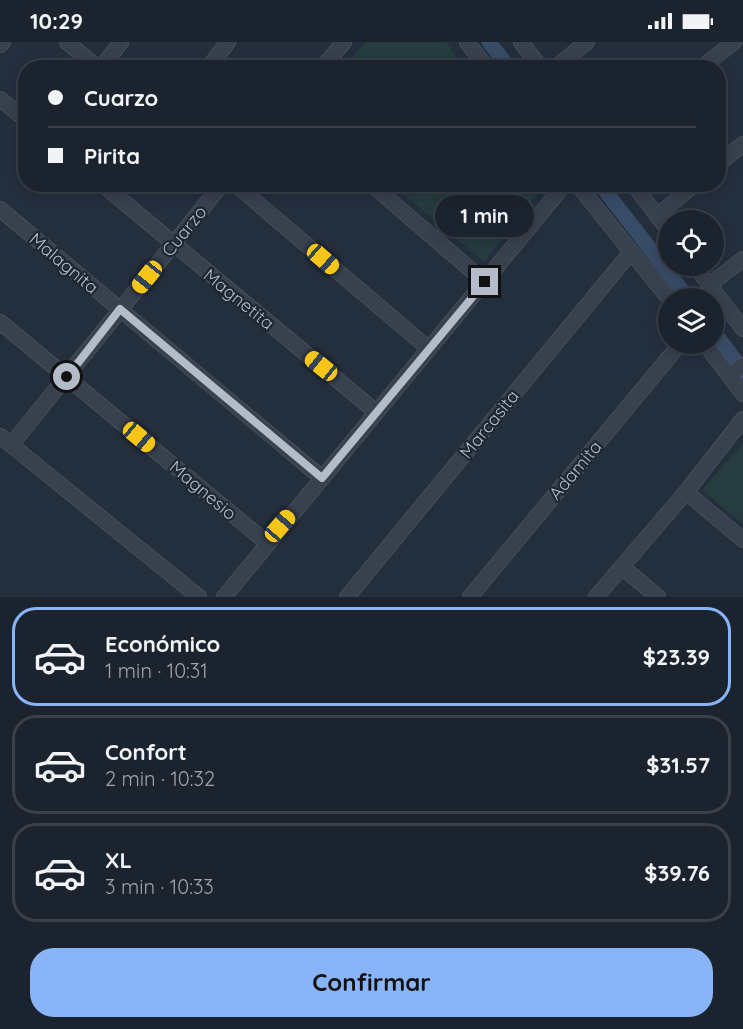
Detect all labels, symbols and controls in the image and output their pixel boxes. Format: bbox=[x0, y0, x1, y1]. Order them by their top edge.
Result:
text: 10:29 bbox=[30, 7, 83, 35]
text: Cuarzo bbox=[84, 84, 158, 112]
text: Pirita bbox=[84, 142, 140, 170]
callout: 1 min bbox=[436, 195, 534, 237]
street label: Cuarzo bbox=[156, 201, 212, 261]
text: 1 min bbox=[460, 203, 509, 228]
map controls bbox=[658, 210, 724, 354]
button: locate bbox=[658, 210, 724, 276]
street label: Malagnita bbox=[25, 227, 103, 299]
car bbox=[304, 240, 342, 278]
car bbox=[129, 257, 165, 297]
street label: Magnetita bbox=[199, 263, 279, 335]
route end bbox=[471, 268, 498, 295]
button: layers bbox=[658, 288, 724, 354]
car bbox=[301, 348, 341, 384]
route start bbox=[53, 363, 80, 390]
street label: Marcasita bbox=[454, 385, 524, 463]
car bbox=[119, 419, 159, 455]
street label: Adamita bbox=[543, 436, 607, 504]
street label: Magnesio bbox=[165, 455, 241, 525]
car bbox=[261, 507, 299, 545]
icon: car bbox=[33, 630, 87, 684]
text: Económico bbox=[105, 630, 220, 658]
text: $23.39 bbox=[643, 643, 710, 671]
text: 1 min · 10:31 bbox=[105, 658, 208, 683]
icon: car bbox=[33, 738, 87, 792]
text: Confort bbox=[105, 738, 187, 766]
text: $31.57 bbox=[646, 751, 710, 779]
text: 2 min · 10:32 bbox=[105, 766, 215, 791]
icon: car bbox=[33, 846, 87, 900]
text: XL bbox=[105, 846, 132, 874]
text: $39.76 bbox=[644, 859, 710, 887]
text: 3 min · 10:33 bbox=[105, 874, 214, 899]
button: Confirmar bbox=[30, 948, 713, 1017]

